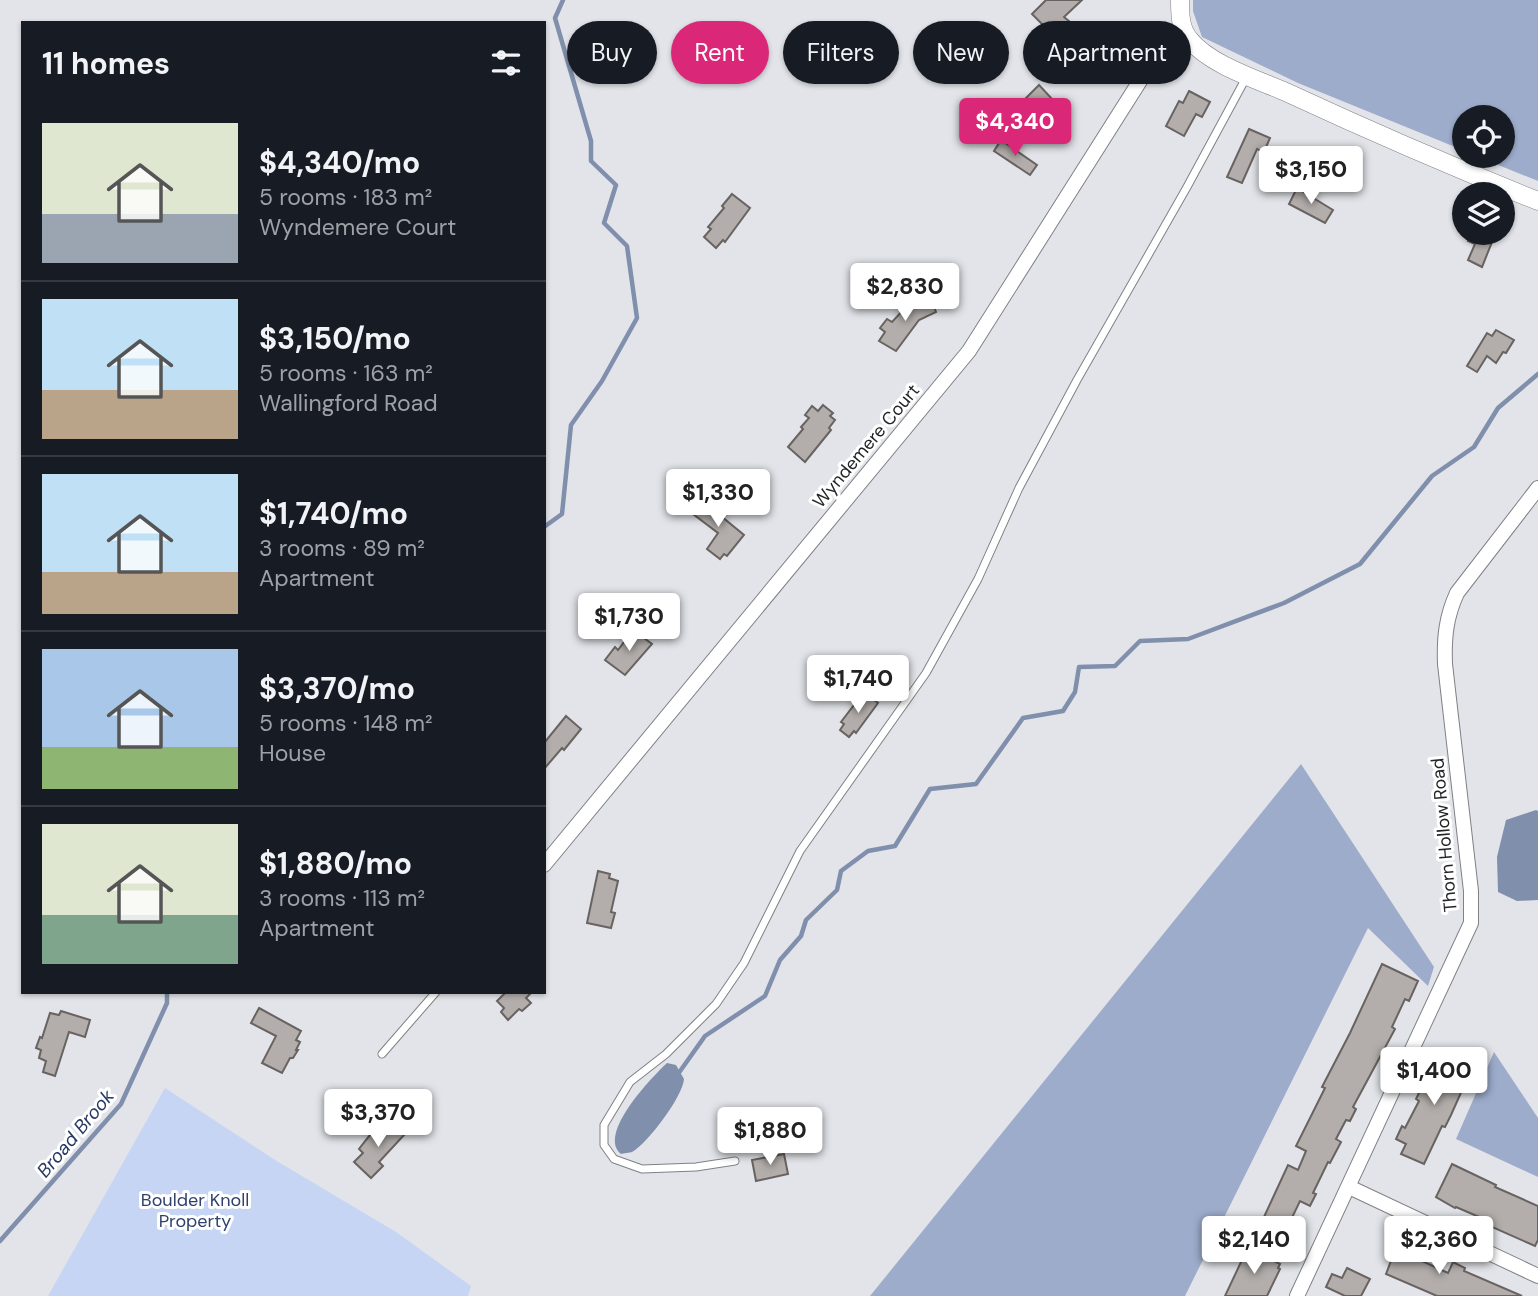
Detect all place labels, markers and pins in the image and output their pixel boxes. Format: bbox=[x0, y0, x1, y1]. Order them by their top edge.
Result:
pin: $4,340 bbox=[958, 99, 1072, 158]
pin: $3,150 bbox=[1254, 146, 1368, 206]
pin: $2,830 bbox=[848, 264, 962, 323]
pin: $1,330 bbox=[661, 470, 775, 529]
pin: $1,730 bbox=[572, 594, 686, 653]
pin: $1,740 bbox=[801, 656, 915, 715]
pin: $1,400 bbox=[1377, 1048, 1491, 1107]
pin: $3,370 bbox=[321, 1090, 435, 1149]
pin: $1,880 bbox=[713, 1108, 827, 1167]
pin: $2,140 bbox=[1197, 1216, 1311, 1276]
pin: $2,360 bbox=[1382, 1216, 1496, 1276]

